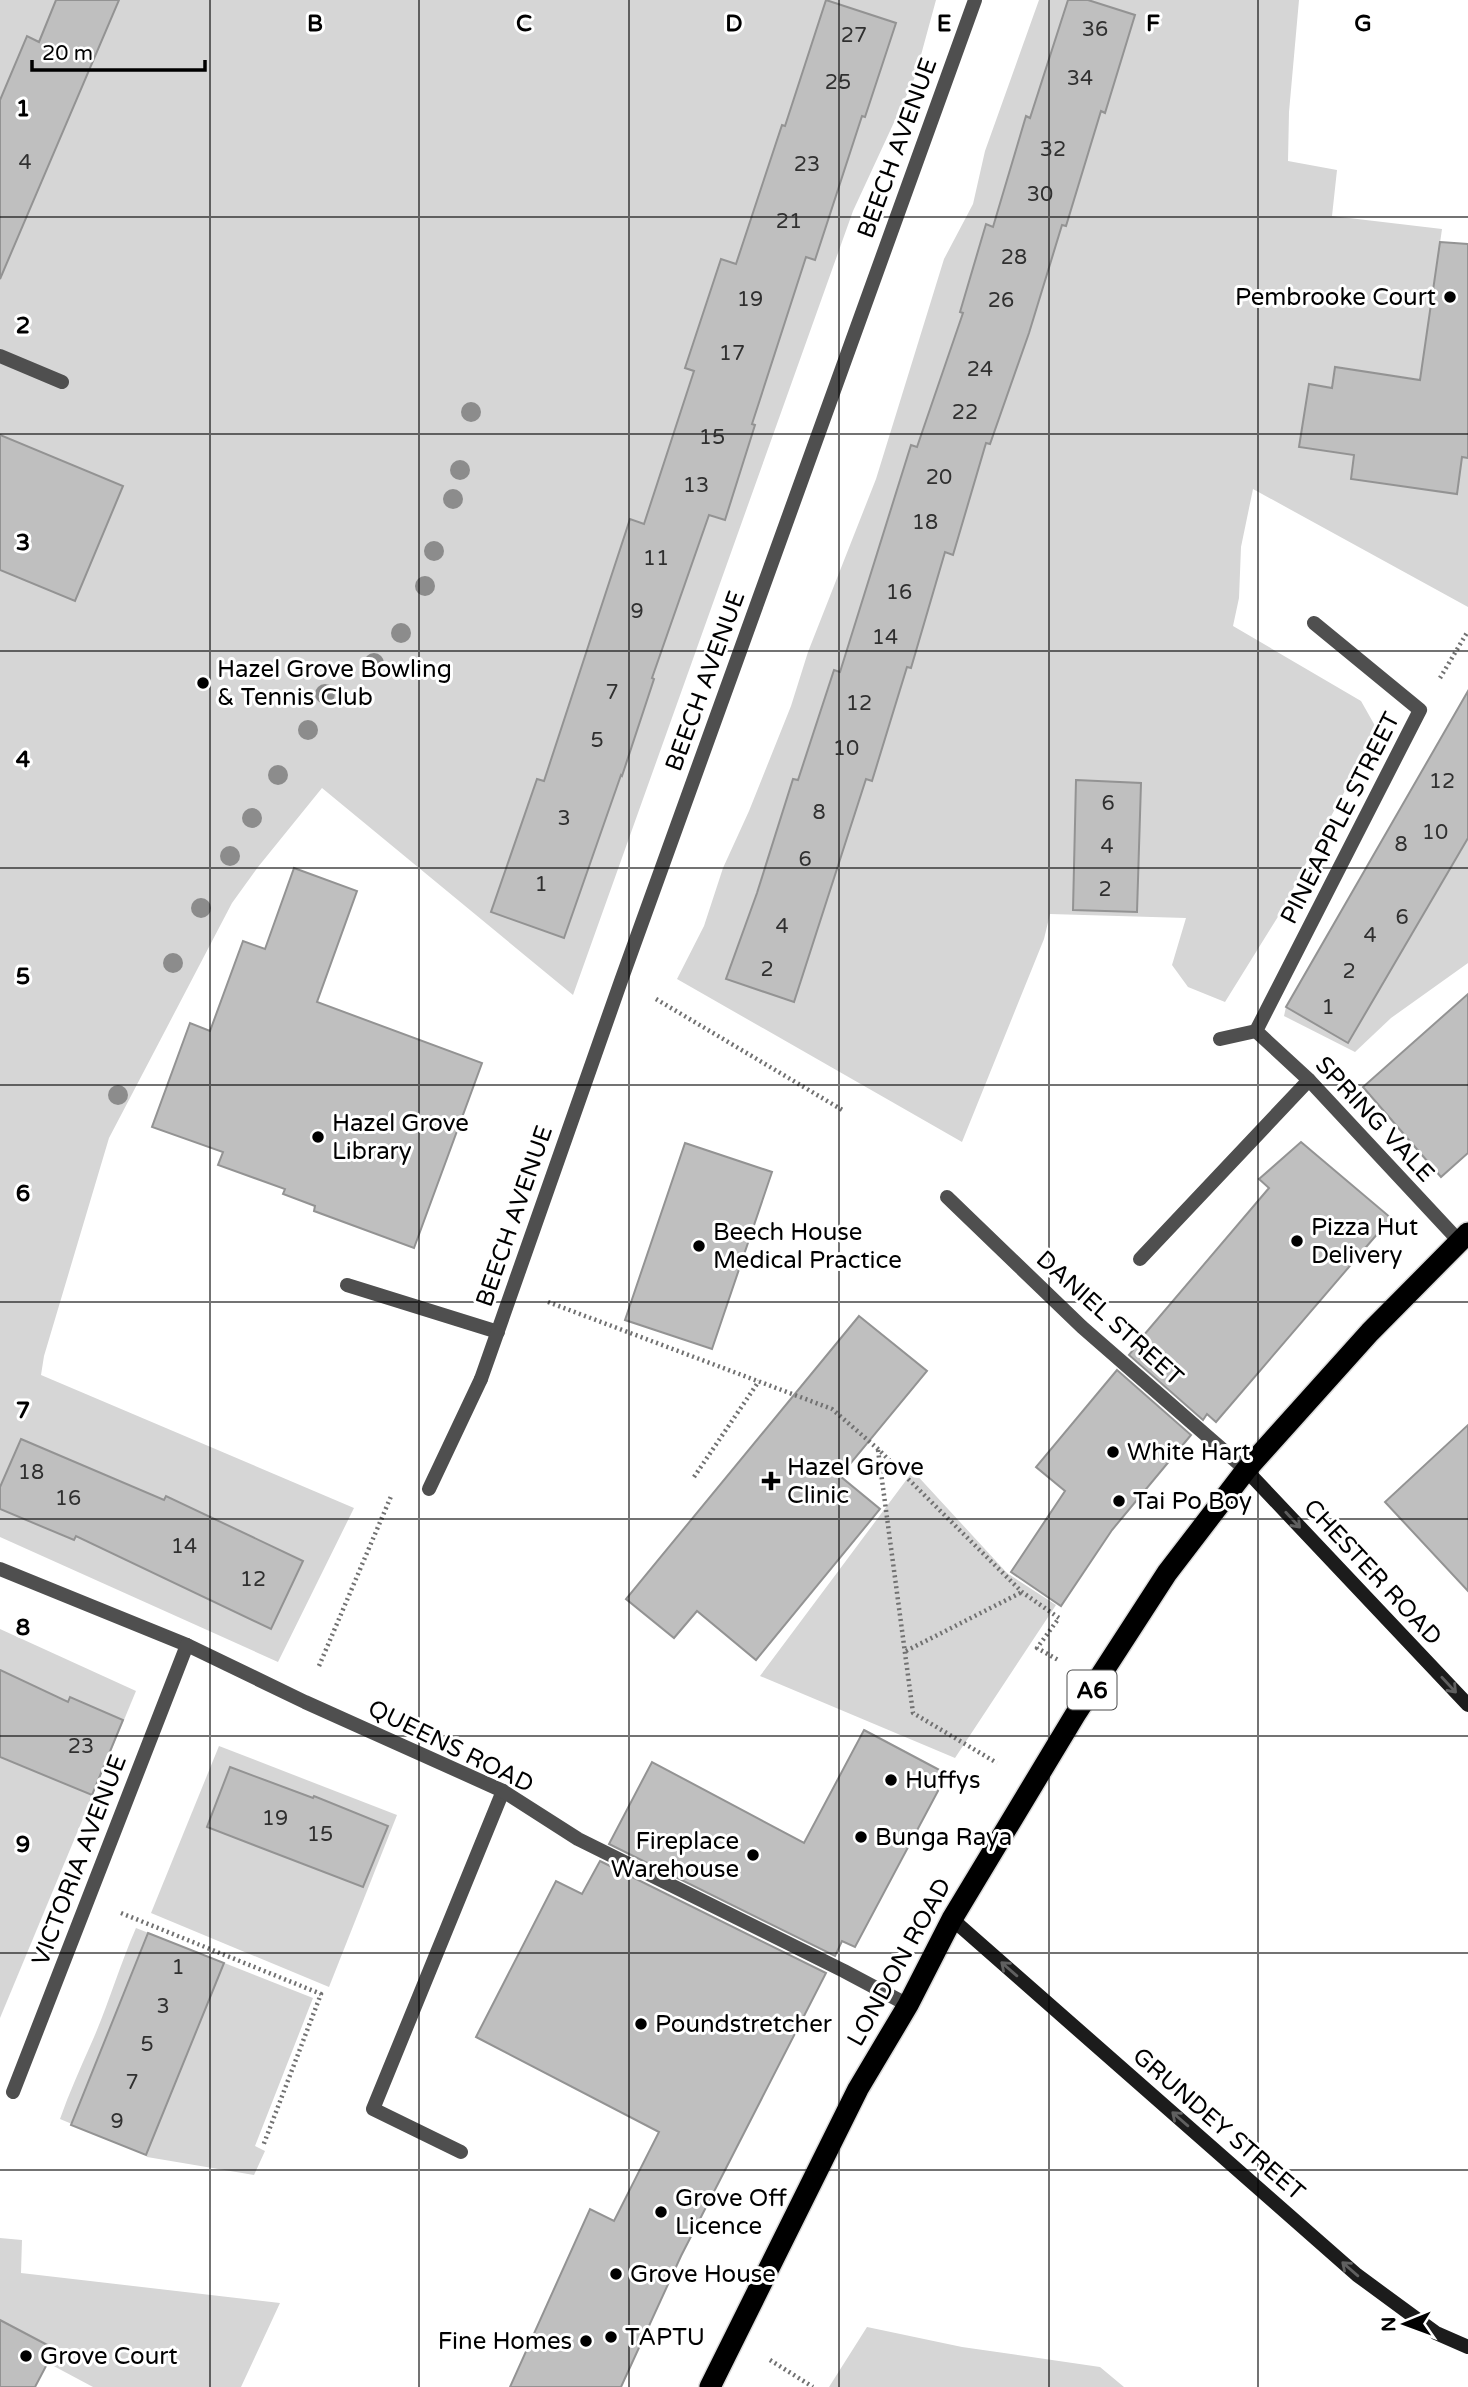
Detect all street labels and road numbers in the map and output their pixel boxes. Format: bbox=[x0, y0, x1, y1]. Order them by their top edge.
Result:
street label: BEECH AVENUE bbox=[851, 54, 944, 242]
street label: BEECH AVENUE bbox=[659, 587, 752, 775]
street label: PINEAPPLE STREET bbox=[1274, 707, 1407, 929]
street label: SPRING VALE bbox=[1309, 1051, 1440, 1188]
street label: BEECH AVENUE bbox=[470, 1122, 559, 1311]
street label: DANIEL STREET bbox=[1030, 1245, 1189, 1392]
street label: CHESTER ROAD bbox=[1297, 1493, 1448, 1651]
road number: A6 bbox=[1068, 1670, 1116, 1709]
street label: QUEENS ROAD bbox=[363, 1694, 538, 1799]
street label: VICTORIA AVENUE bbox=[26, 1751, 133, 1970]
street label: LONDON ROAD bbox=[841, 1873, 958, 2051]
street label: GRUNDEY STREET bbox=[1127, 2042, 1311, 2207]

